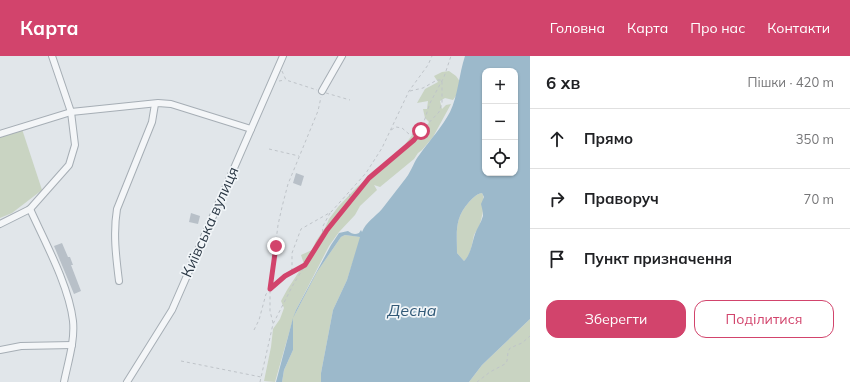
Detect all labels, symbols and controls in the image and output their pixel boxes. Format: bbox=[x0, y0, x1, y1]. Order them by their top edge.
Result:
text: Карта bbox=[20, 16, 78, 40]
text: Головна bbox=[550, 19, 605, 37]
text: Карта bbox=[627, 19, 668, 37]
text: Про нас bbox=[690, 19, 745, 37]
text: Контакти bbox=[767, 19, 830, 37]
map controls bbox=[482, 68, 518, 176]
button: + bbox=[482, 68, 518, 104]
text: 6 хв bbox=[546, 72, 580, 93]
text: Пішки · 420 m bbox=[747, 74, 834, 90]
button: − bbox=[482, 104, 518, 140]
route start bbox=[412, 122, 430, 140]
icon: ahead bbox=[546, 128, 568, 150]
text: Прямо bbox=[584, 129, 633, 148]
text: 350 m bbox=[796, 131, 834, 147]
button: locate bbox=[482, 140, 518, 176]
street label: Київська вулиця bbox=[177, 164, 242, 280]
icon: right bbox=[546, 188, 568, 210]
text: Праворуч bbox=[584, 189, 659, 208]
text: 70 m bbox=[804, 191, 834, 207]
route end bbox=[267, 237, 285, 255]
icon: arrive bbox=[546, 248, 568, 270]
text: Пункт призначення bbox=[584, 249, 732, 268]
water label: Десна bbox=[386, 300, 437, 320]
button: Зберегти bbox=[546, 300, 686, 338]
button: Поділитися bbox=[694, 300, 834, 338]

